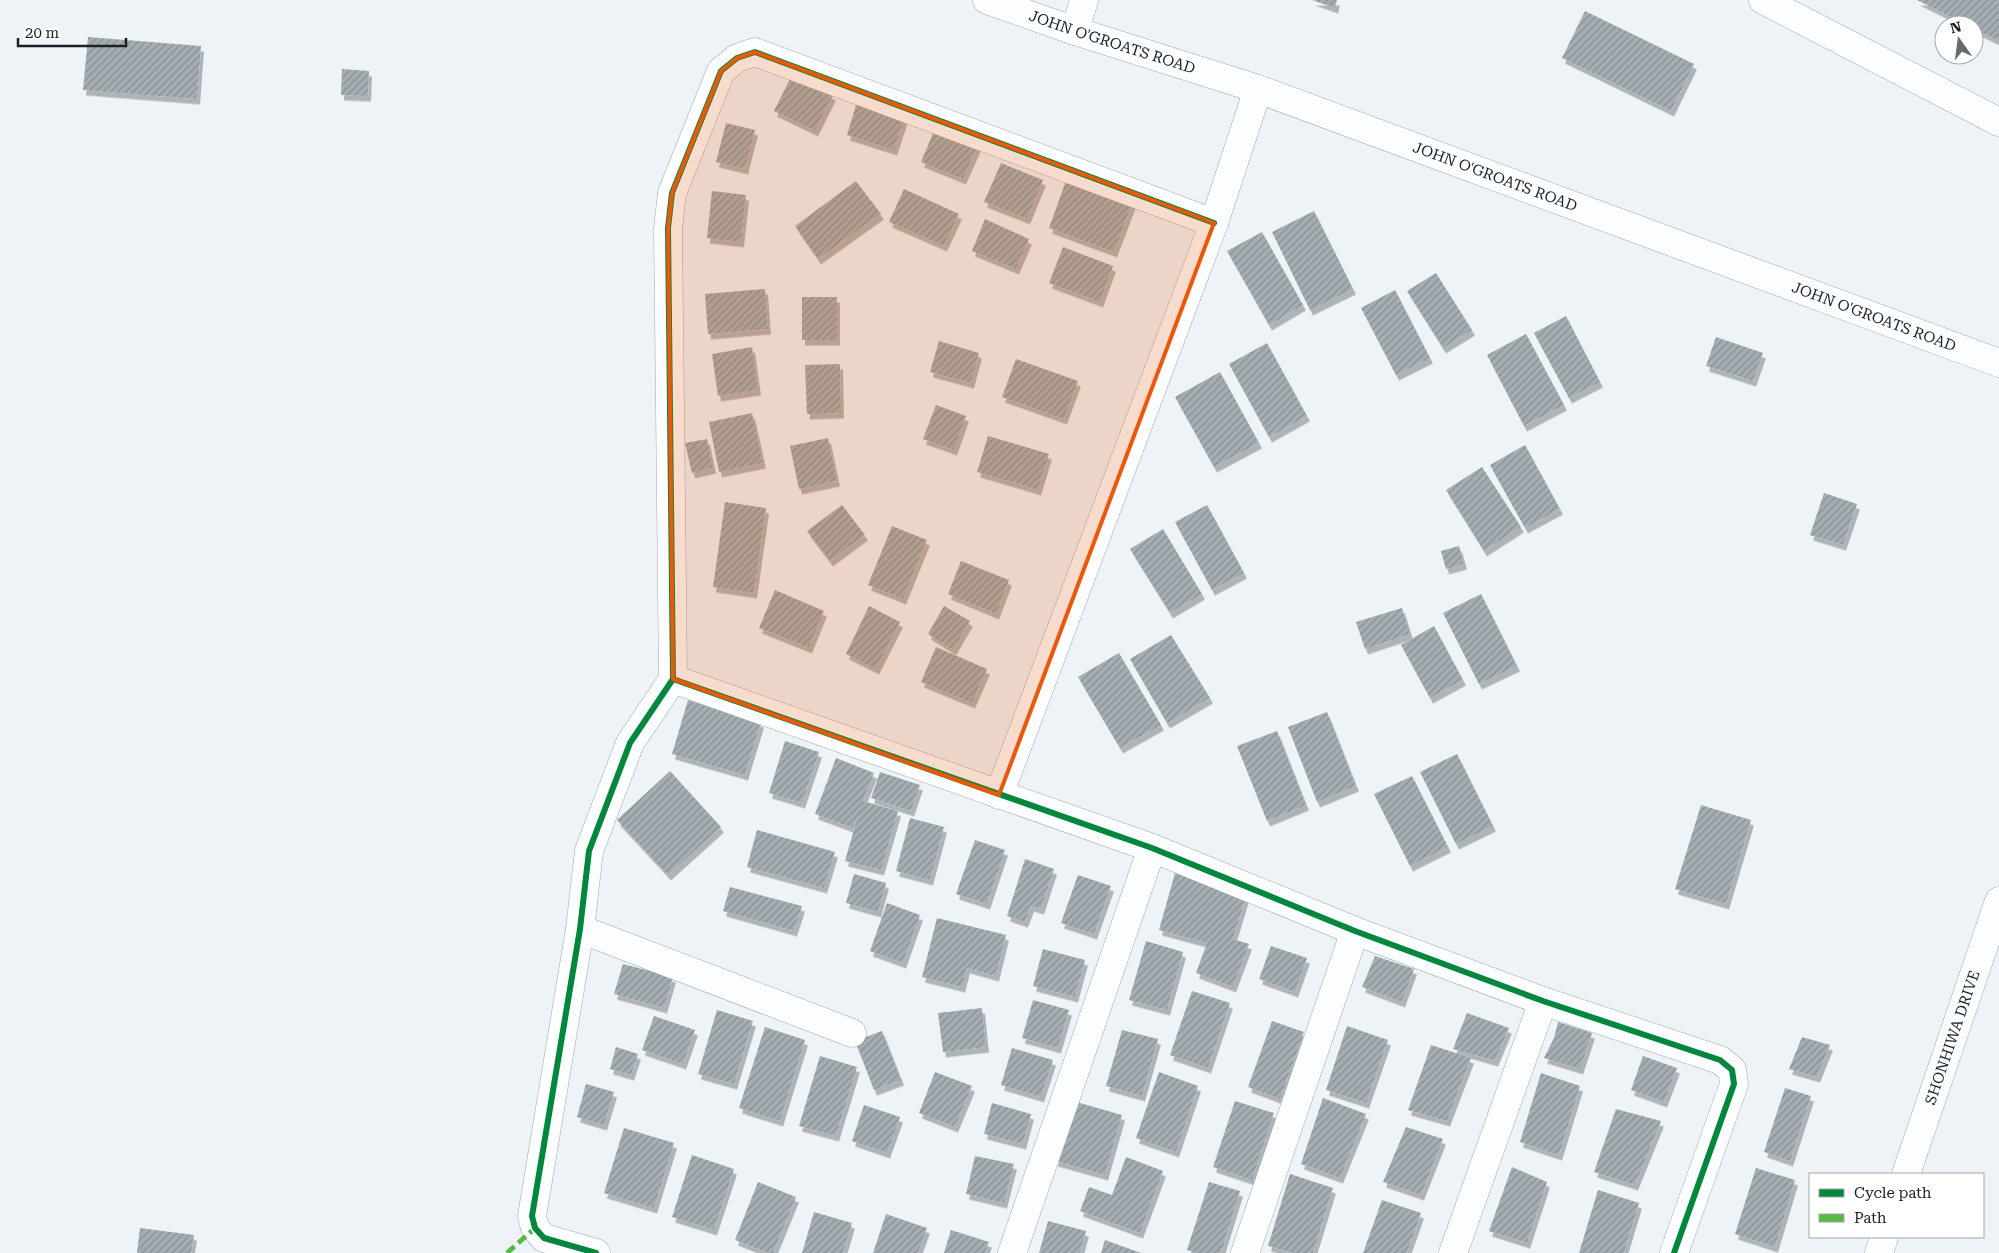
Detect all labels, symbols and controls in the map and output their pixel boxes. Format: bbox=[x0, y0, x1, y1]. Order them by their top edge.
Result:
street label: JOHN O'GROATS ROAD bbox=[1027, 6, 1197, 78]
scale bar bbox=[18, 15, 125, 47]
north arrow bbox=[1934, 15, 1984, 65]
text: N bbox=[1949, 18, 1963, 36]
text: 20 m bbox=[25, 24, 60, 42]
street label: JOHN O'GROATS ROAD bbox=[1410, 138, 1580, 215]
street label: JOHN O'GROATS ROAD bbox=[1789, 278, 1959, 355]
street label: SHONHIWA DRIVE bbox=[1921, 968, 1984, 1107]
legend bbox=[1809, 1173, 1984, 1238]
text: Cycle path bbox=[1854, 1184, 1932, 1202]
text: Path bbox=[1854, 1209, 1887, 1227]

